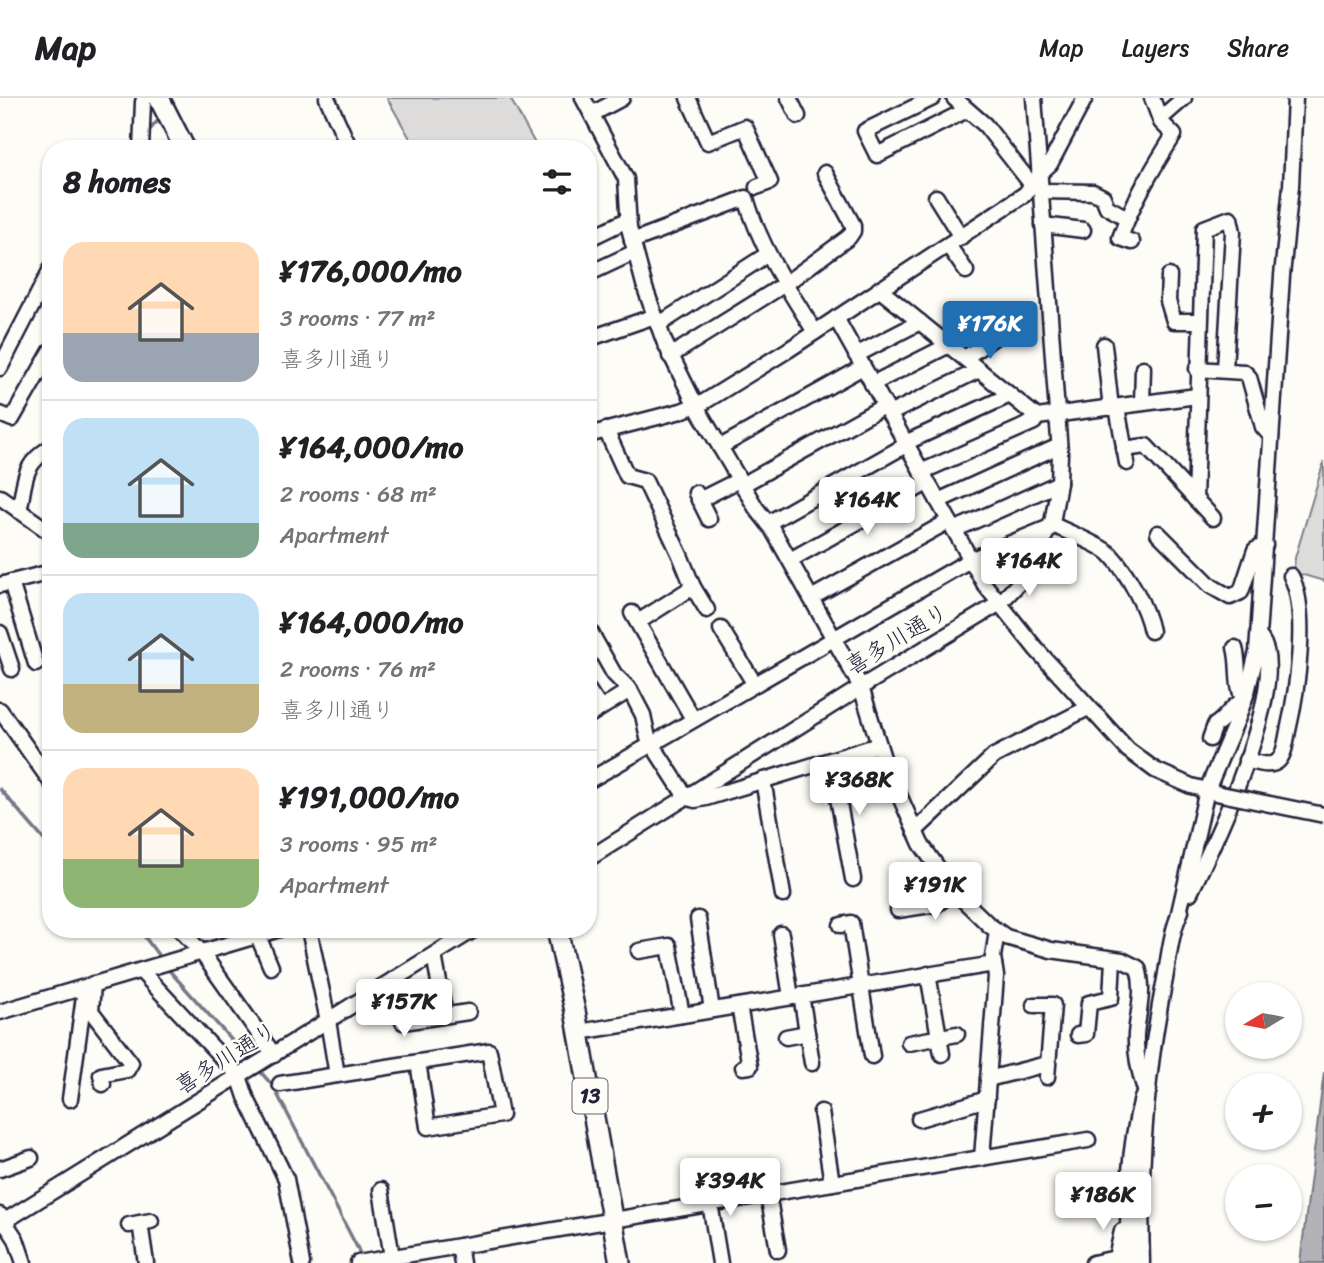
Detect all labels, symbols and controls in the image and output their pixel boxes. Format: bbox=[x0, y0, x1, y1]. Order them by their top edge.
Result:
text: Map bbox=[35, 19, 96, 77]
text: Map bbox=[1039, 27, 1084, 69]
text: Layers bbox=[1122, 27, 1189, 69]
text: Share bbox=[1227, 27, 1289, 69]
text: 8 homes bbox=[63, 155, 171, 209]
icon: filters bbox=[538, 163, 576, 201]
text: ¥176,000/mo bbox=[280, 244, 462, 298]
icon: home bbox=[119, 270, 203, 354]
text: 3 rooms · 77 m² bbox=[280, 298, 436, 339]
pin: ¥176K bbox=[941, 302, 1039, 361]
text: ¥176K bbox=[959, 303, 1021, 344]
text: 喜多川通り bbox=[280, 339, 395, 380]
text: ¥164,000/mo bbox=[280, 420, 463, 474]
icon: home bbox=[119, 446, 203, 530]
text: 2 rooms · 68 m² bbox=[280, 474, 437, 515]
pin: ¥164K bbox=[818, 478, 916, 537]
text: ¥164K bbox=[835, 479, 899, 520]
text: Apartment bbox=[280, 515, 389, 556]
pin: ¥164K bbox=[980, 538, 1078, 598]
text: ¥164K bbox=[997, 540, 1061, 581]
street label: 喜多川通り bbox=[837, 592, 957, 686]
text: ¥164,000/mo bbox=[280, 595, 463, 649]
icon: home bbox=[119, 621, 203, 705]
text: 2 rooms · 76 m² bbox=[280, 649, 436, 690]
text: 喜多川通り bbox=[280, 690, 395, 731]
pin: ¥368K bbox=[810, 758, 908, 817]
text: ¥368K bbox=[826, 759, 892, 800]
text: ¥191,000/mo bbox=[280, 770, 459, 824]
icon: home bbox=[119, 796, 203, 880]
text: 3 rooms · 95 m² bbox=[280, 824, 437, 865]
pin: ¥191K bbox=[886, 862, 984, 922]
text: ¥191K bbox=[905, 864, 965, 905]
text: Apartment bbox=[280, 865, 389, 906]
pin: ¥157K bbox=[355, 979, 453, 1039]
text: ¥157K bbox=[372, 981, 436, 1022]
north arrow bbox=[1225, 982, 1302, 1059]
map controls bbox=[1225, 982, 1302, 1241]
street label: 喜多川通り bbox=[166, 1010, 286, 1106]
button: + bbox=[1225, 1073, 1302, 1150]
road number: 13 bbox=[572, 1079, 608, 1114]
pin: ¥394K bbox=[681, 1158, 779, 1218]
text: ¥394K bbox=[696, 1160, 764, 1201]
button: − bbox=[1225, 1164, 1302, 1241]
pin: ¥186K bbox=[1054, 1172, 1152, 1232]
text: ¥186K bbox=[1071, 1174, 1135, 1215]

